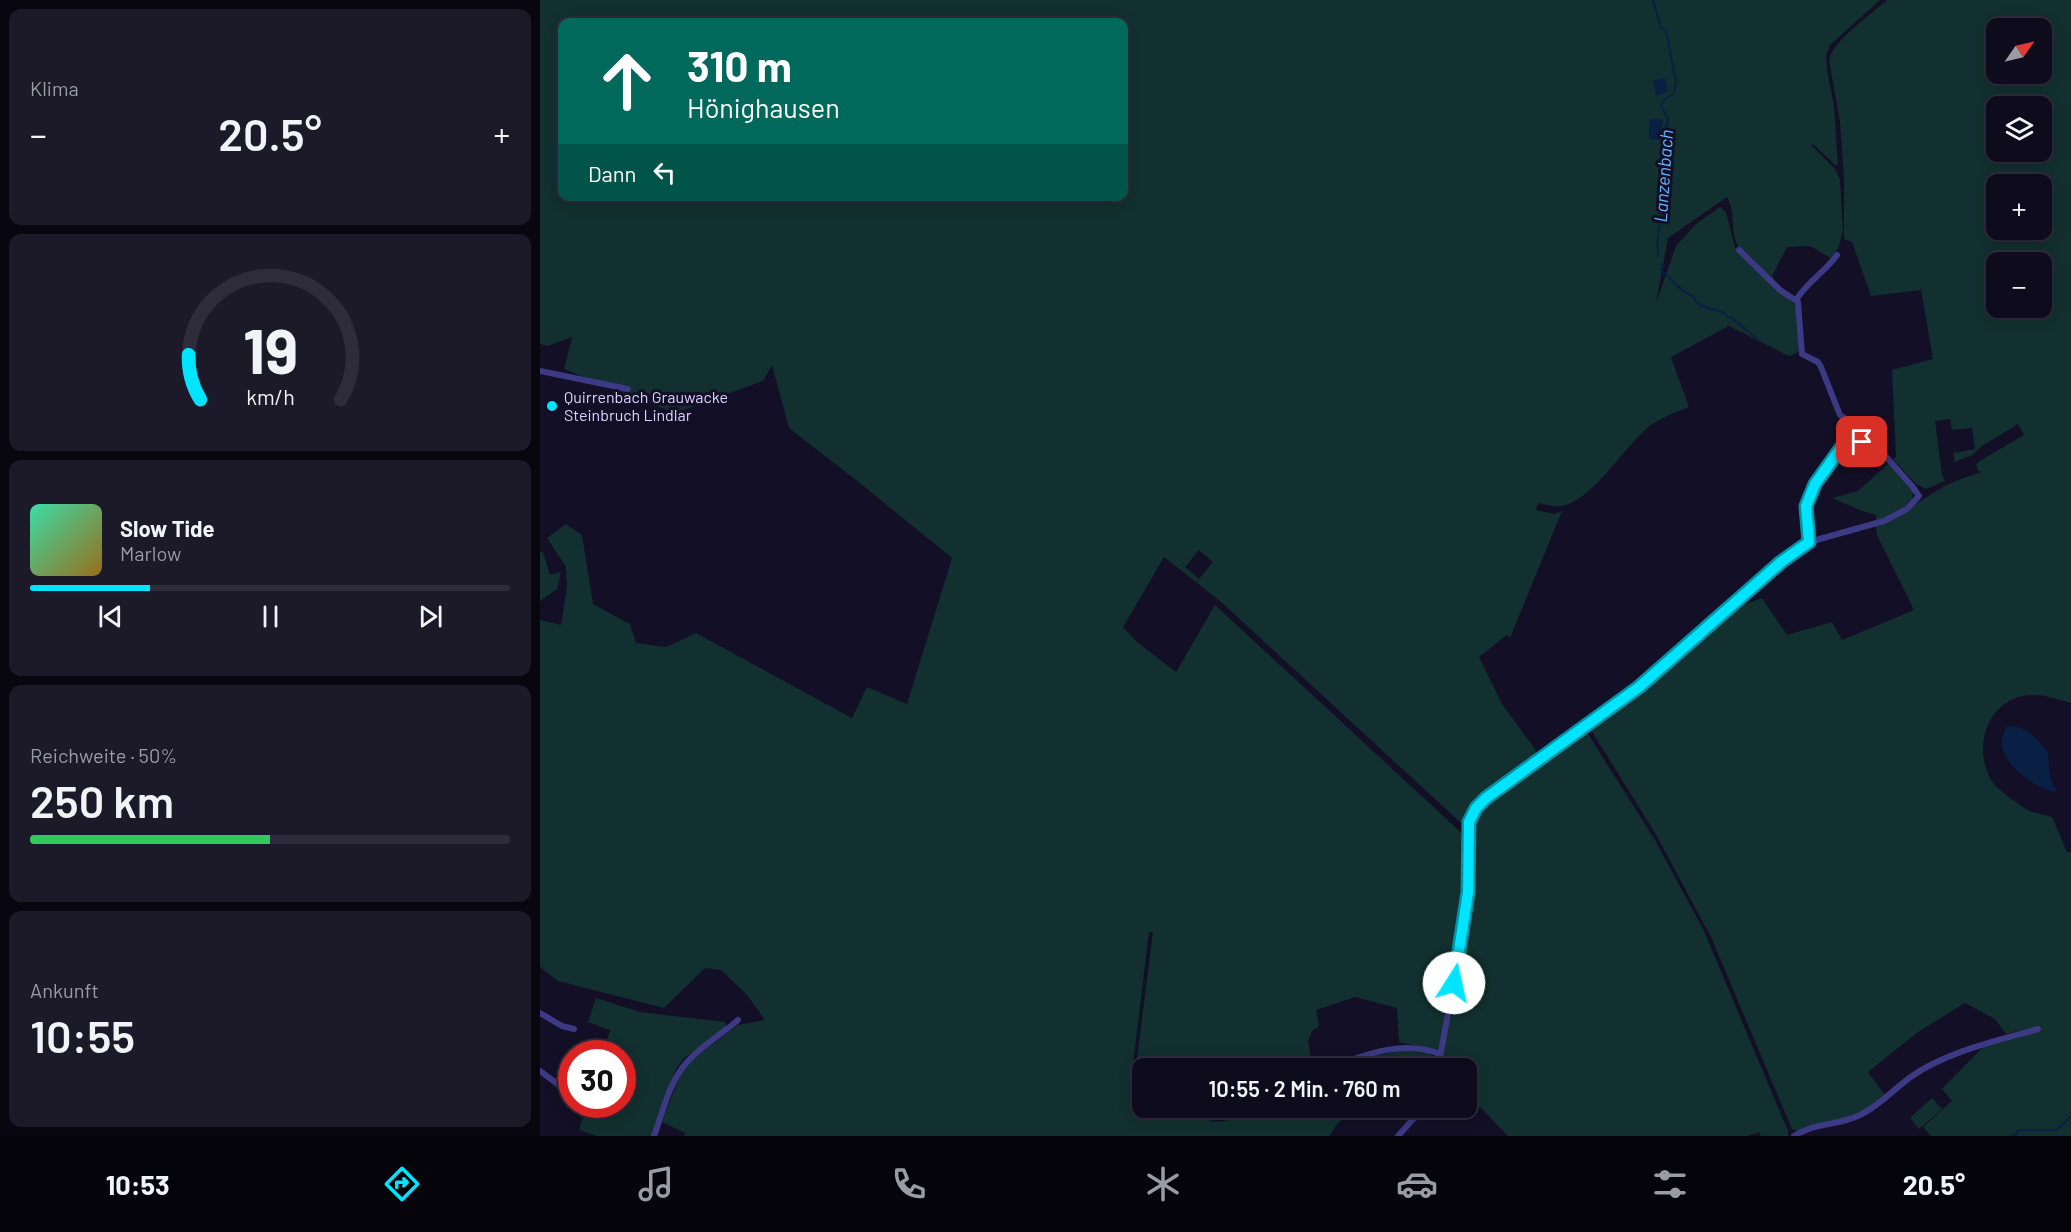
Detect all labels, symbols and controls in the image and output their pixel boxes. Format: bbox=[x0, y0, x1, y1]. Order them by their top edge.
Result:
north arrow bbox=[1986, 18, 2052, 84]
map controls bbox=[1986, 18, 2052, 318]
text: 310 m bbox=[687, 40, 792, 90]
icon: ahead bbox=[588, 42, 666, 120]
text: Klima bbox=[30, 76, 79, 100]
text: Hönighausen bbox=[687, 91, 840, 123]
button: layers bbox=[1986, 96, 2052, 162]
text: 20.5° bbox=[218, 106, 322, 160]
text: − bbox=[30, 114, 47, 154]
text: + bbox=[493, 114, 510, 154]
water label: Lanzenbach bbox=[1649, 129, 1677, 223]
icon: left bbox=[648, 156, 681, 189]
text: Dann bbox=[588, 160, 636, 186]
button: + bbox=[1986, 174, 2052, 240]
button: − bbox=[1986, 252, 2052, 318]
text: 19 bbox=[242, 312, 298, 386]
text: km/h bbox=[246, 384, 294, 409]
place label: Quirrenbach Grauwacke Steinbruch Lindlar bbox=[564, 387, 728, 424]
marker: Quirrenbach Grauwacke Steinbruch Lindlar bbox=[545, 399, 559, 413]
pin bbox=[1836, 416, 1887, 467]
icon: arrive bbox=[1845, 425, 1878, 458]
text: Slow Tide bbox=[120, 515, 215, 541]
text: Marlow bbox=[120, 541, 181, 565]
icon: previous bbox=[94, 600, 127, 633]
icon: pause bbox=[254, 600, 287, 633]
icon: next bbox=[414, 600, 447, 633]
text: Reichweite · 50% bbox=[30, 743, 177, 767]
text: 250 km bbox=[30, 773, 174, 827]
position arrow bbox=[1422, 951, 1486, 1015]
text: Ankunft bbox=[30, 978, 99, 1002]
text: 10:55 bbox=[30, 1008, 135, 1062]
speed limit sign: 30 bbox=[558, 1040, 636, 1118]
text: 10:55 · 2 Min. · 760 m bbox=[1209, 1075, 1401, 1101]
icon: directions bbox=[381, 1163, 423, 1205]
icon: music bbox=[635, 1163, 677, 1205]
icon: phone bbox=[888, 1163, 930, 1205]
icon: climate bbox=[1142, 1163, 1184, 1205]
icon: car bbox=[1396, 1163, 1438, 1205]
icon: filters bbox=[1649, 1163, 1691, 1205]
text: 10:53 bbox=[106, 1168, 170, 1200]
text: 20.5° bbox=[1903, 1168, 1965, 1200]

